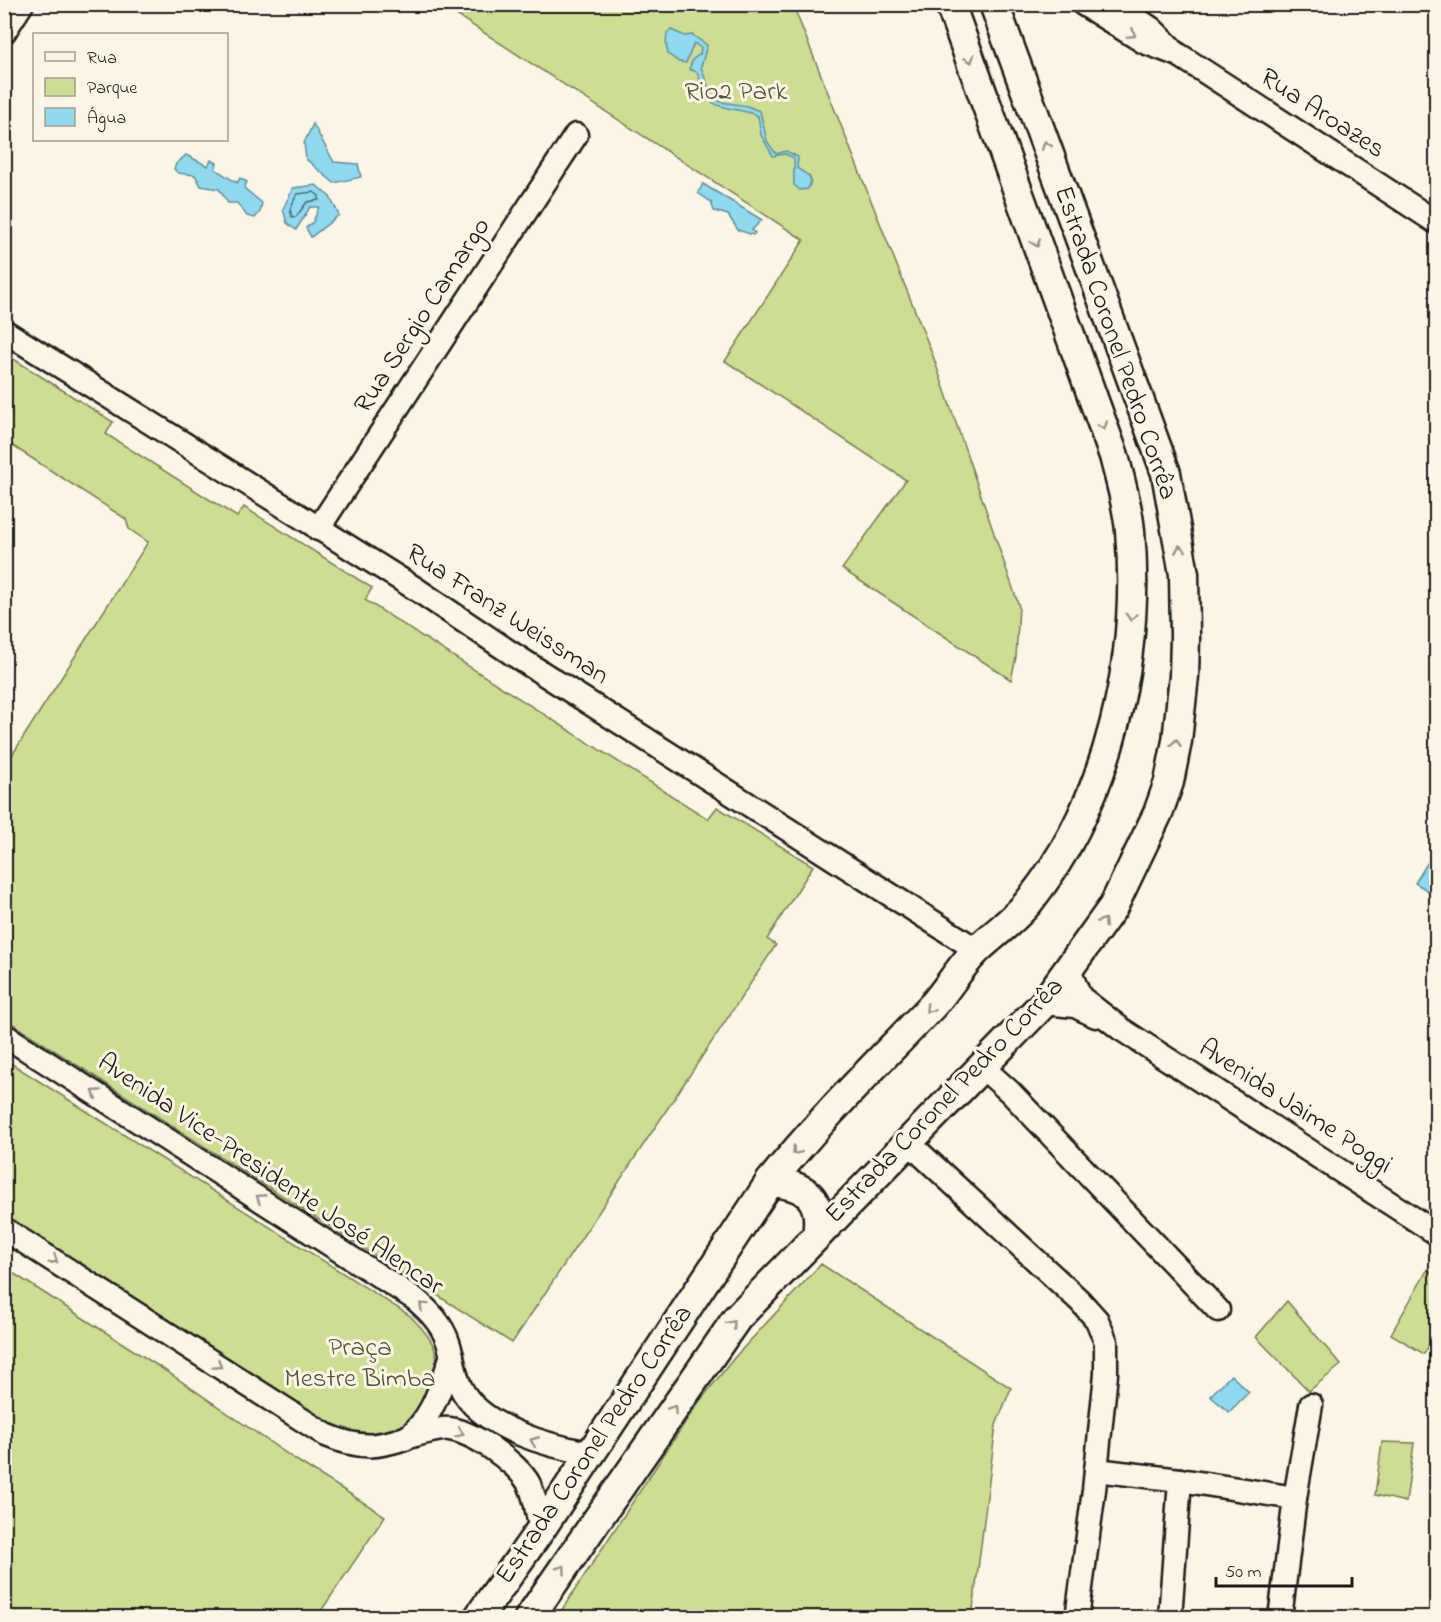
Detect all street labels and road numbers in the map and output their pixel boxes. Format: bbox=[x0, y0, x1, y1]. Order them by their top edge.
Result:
street label: Rua Aroazes bbox=[1252, 59, 1392, 169]
street label: Estrada Coronel Pedro Corrêa bbox=[1043, 181, 1187, 505]
street label: Rua Sergio Camargo bbox=[345, 210, 501, 422]
street label: Rua Franz Weissman bbox=[398, 535, 616, 695]
street label: Estrada Coronel Pedro Corrêa bbox=[817, 969, 1073, 1233]
street label: Avenida Jaime Poggi bbox=[1190, 1030, 1400, 1184]
street label: Avenida Vice-Presidente José Alencar bbox=[89, 1044, 452, 1306]
street label: Estrada Coronel Pedro Corrêa bbox=[487, 1298, 703, 1592]

